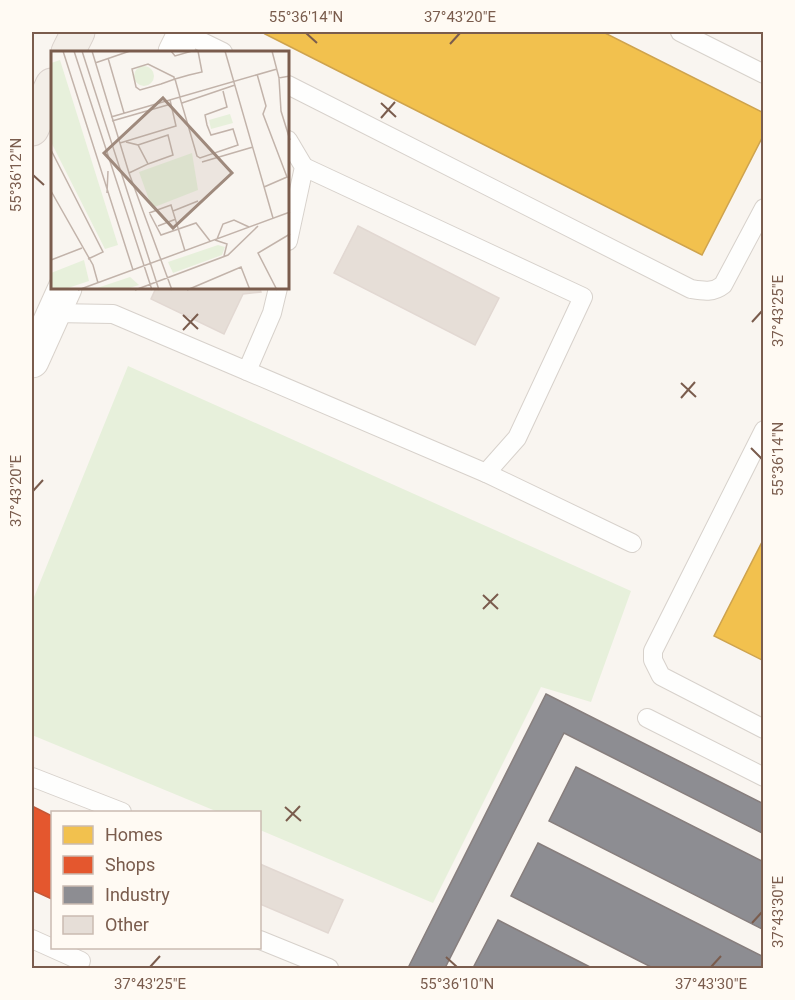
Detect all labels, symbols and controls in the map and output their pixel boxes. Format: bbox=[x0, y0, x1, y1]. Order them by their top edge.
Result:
text: 55°36'14"N bbox=[269, 8, 343, 26]
text: 37°43'20"E bbox=[424, 8, 497, 26]
inset map bbox=[51, 51, 290, 290]
text: 55°36'12"N bbox=[7, 138, 25, 212]
text: 37°43'25"E bbox=[769, 274, 787, 347]
text: 55°36'14"N bbox=[769, 422, 787, 496]
text: 37°43'20"E bbox=[7, 454, 25, 527]
legend bbox=[51, 811, 261, 949]
text: Homes bbox=[105, 824, 163, 845]
text: Shops bbox=[105, 854, 155, 875]
text: 37°43'30"E bbox=[769, 875, 787, 948]
text: Industry bbox=[105, 884, 170, 905]
text: Other bbox=[105, 914, 149, 935]
text: 37°43'25"E bbox=[114, 975, 187, 993]
text: 55°36'10"N bbox=[420, 975, 494, 993]
text: 37°43'30"E bbox=[675, 975, 748, 993]

